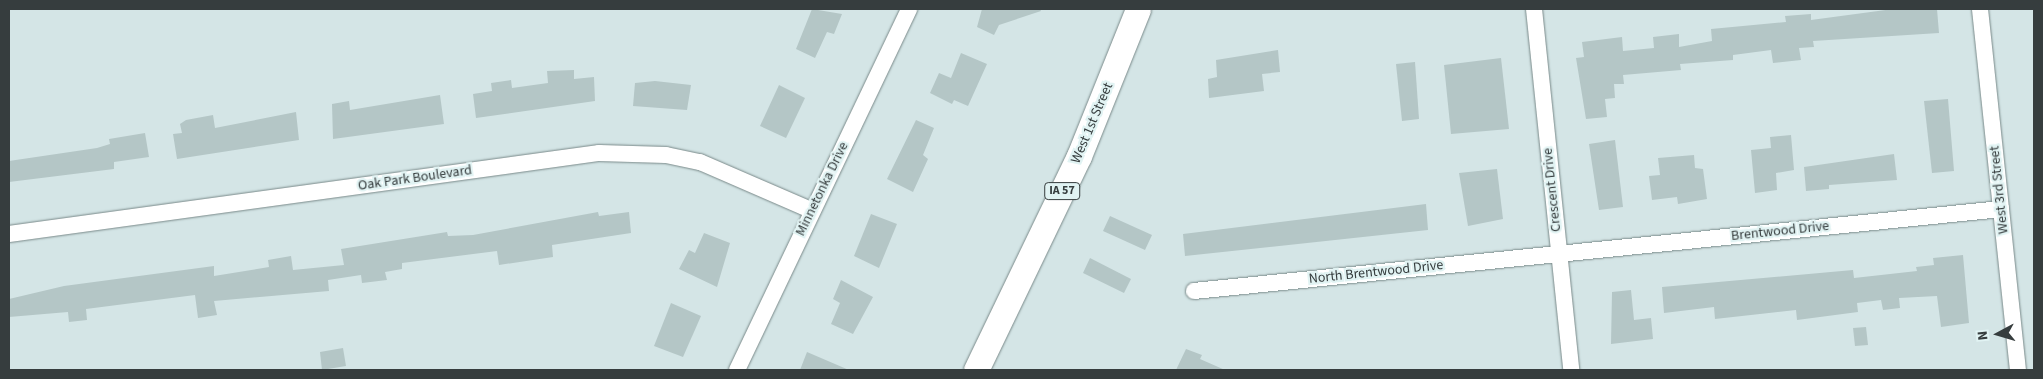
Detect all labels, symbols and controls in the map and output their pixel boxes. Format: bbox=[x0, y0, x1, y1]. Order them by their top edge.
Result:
street label: West 1st Street bbox=[1067, 80, 1117, 166]
street label: Minnetonka Drive bbox=[792, 139, 852, 239]
street label: West 3rd Street bbox=[1986, 145, 2012, 235]
street label: Crescent Drive bbox=[1539, 147, 1565, 233]
street label: Oak Park Boulevard bbox=[357, 162, 473, 194]
road number: IA 57 bbox=[1043, 182, 1081, 200]
street label: Brentwood Drive bbox=[1730, 218, 1830, 244]
street label: North Brentwood Drive bbox=[1308, 257, 1444, 287]
north arrow bbox=[1973, 309, 2023, 359]
text: N bbox=[1973, 330, 1994, 341]

